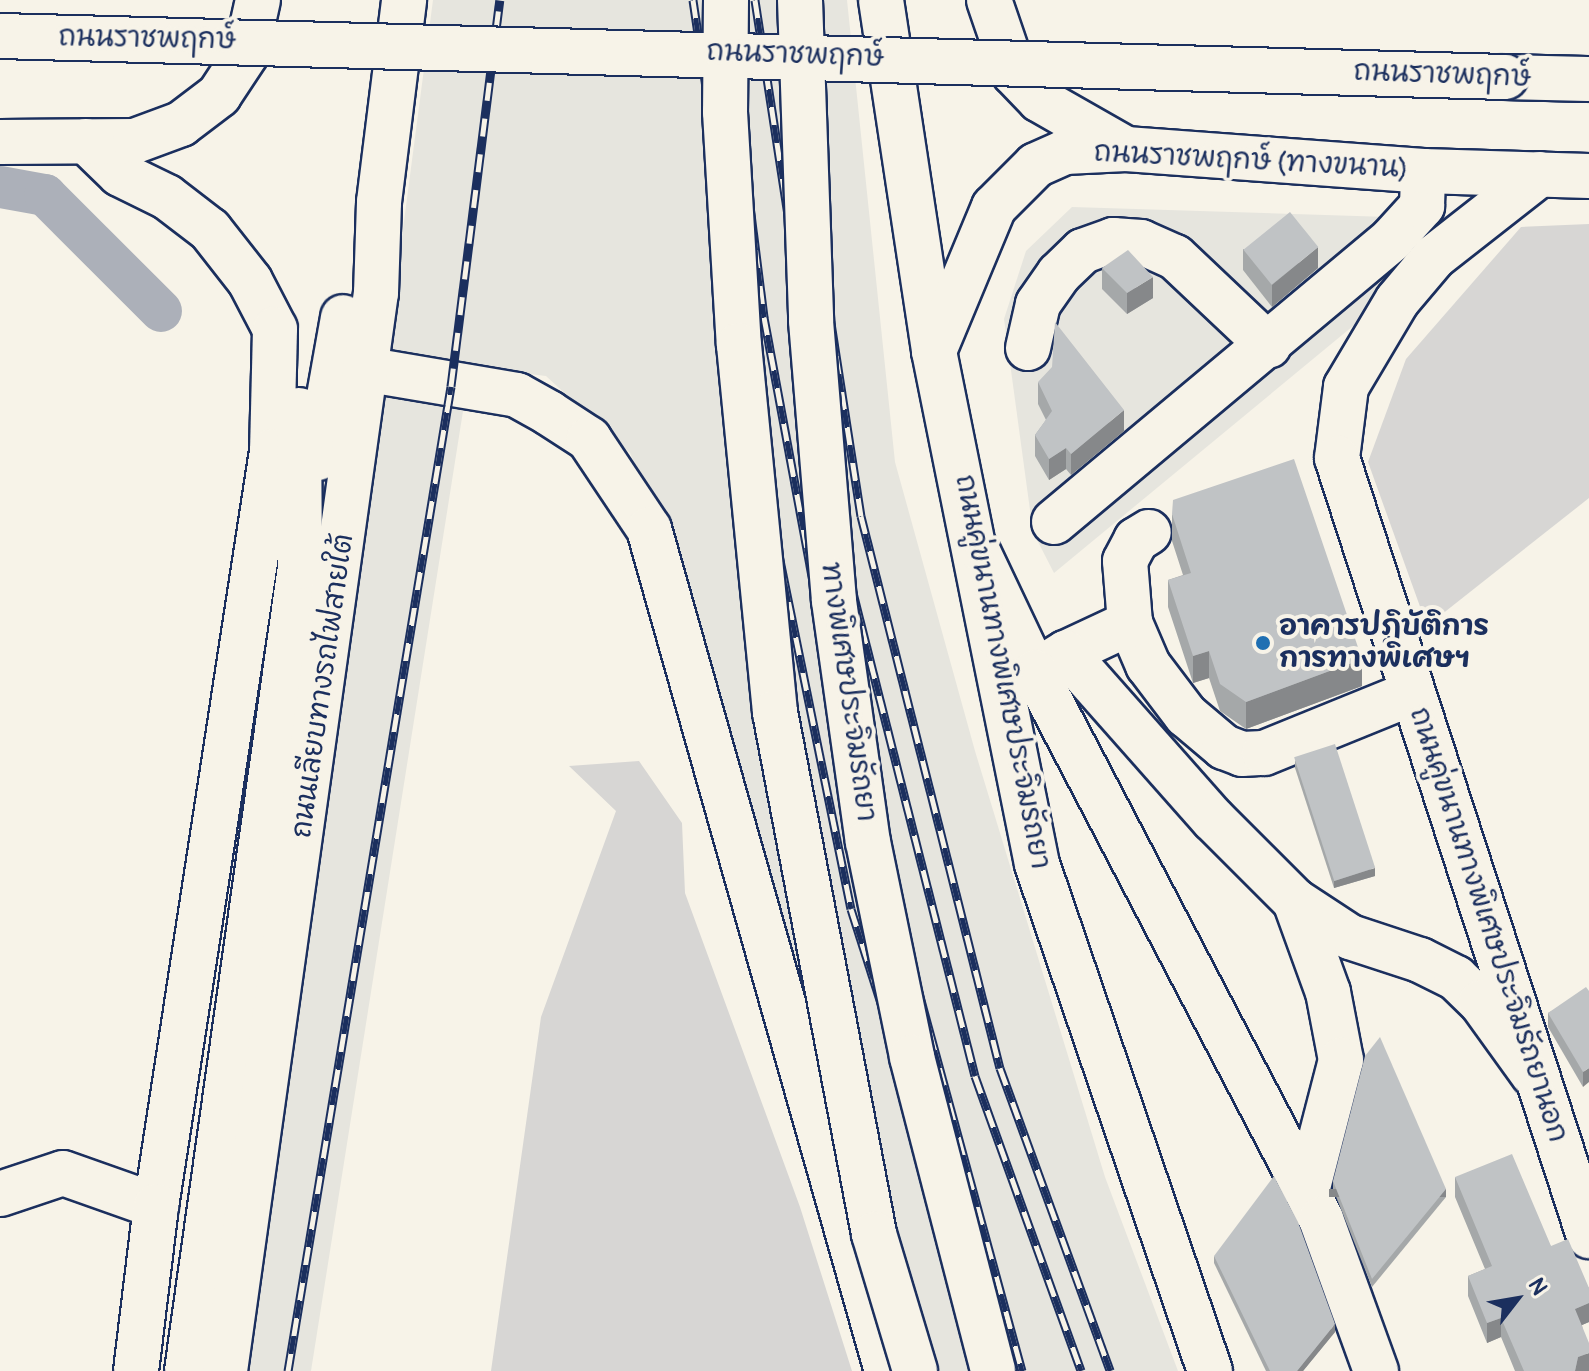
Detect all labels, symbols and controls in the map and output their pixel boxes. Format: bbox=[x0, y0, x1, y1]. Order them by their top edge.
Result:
street label: ถนนราชพฤกษ์ bbox=[58, 21, 236, 57]
street label: ถนนราชพฤกษ์ bbox=[706, 35, 884, 75]
street label: ถนนราชพฤกษ์ bbox=[1353, 55, 1531, 95]
street label: ถนนราชพฤกษ์ (ทางขนาน) bbox=[1093, 136, 1409, 186]
street label: ถนนคู่ขนานทางพิเศษประจิมรัถยา bbox=[947, 472, 1057, 872]
street label: ถนนเลียบทางรถไฟสายใต้ bbox=[285, 532, 361, 840]
street label: ทางพิเศษประจิมรัถยา bbox=[813, 560, 883, 824]
place label: อาคารปฏิบัติการ การทางพิเศษฯ bbox=[1279, 610, 1489, 676]
marker: อาคารปฏิบัติการ การทางพิเศษฯ bbox=[1254, 634, 1272, 652]
street label: ถนนคู่ขนานทางพิเศษประจิมรัถยานอก bbox=[1402, 703, 1574, 1147]
north arrow bbox=[1477, 1259, 1557, 1339]
text: N bbox=[1522, 1273, 1553, 1300]

